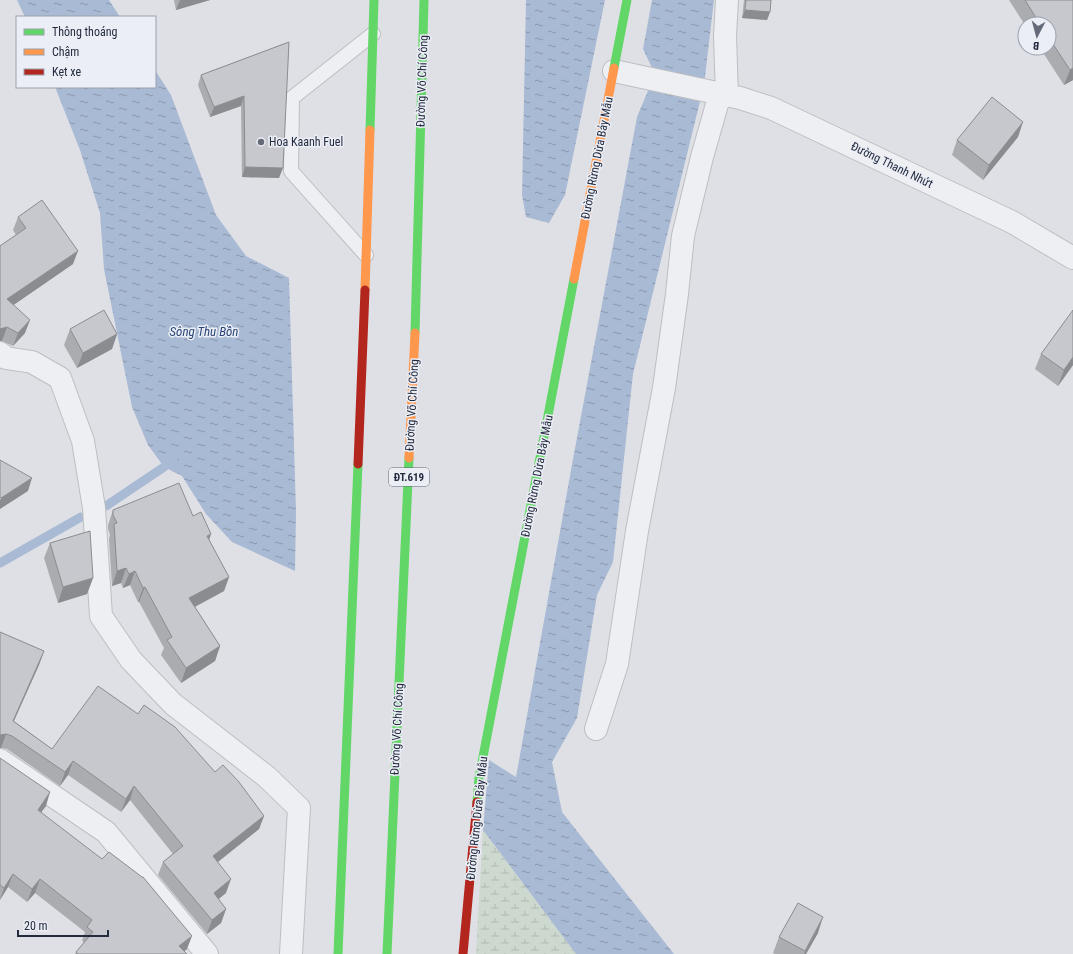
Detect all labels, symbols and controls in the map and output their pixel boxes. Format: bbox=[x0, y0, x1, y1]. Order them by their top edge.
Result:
legend bbox=[16, 16, 156, 88]
north arrow bbox=[1017, 16, 1057, 56]
text: Thông thoáng bbox=[52, 25, 117, 39]
street label: Đường Võ Chí Công bbox=[413, 35, 431, 127]
text: B bbox=[1032, 39, 1040, 52]
text: Chậm bbox=[52, 45, 79, 59]
text: Kẹt xe bbox=[52, 65, 81, 79]
street label: Đường Rừng Dừa Bảy Mẫu bbox=[578, 96, 616, 220]
place label: Hoa Kaanh Fuel bbox=[269, 135, 343, 149]
marker: Hoa Kaanh Fuel bbox=[256, 137, 266, 147]
street label: Đường Thanh Nhứt bbox=[849, 139, 936, 191]
water label: Sông Thu Bồn bbox=[170, 324, 238, 339]
street label: Đường Võ Chí Công bbox=[403, 359, 421, 451]
street label: Đường Rừng Dừa Bảy Mẫu bbox=[518, 414, 556, 538]
road number: ĐT.619 bbox=[389, 468, 429, 486]
street label: Đường Võ Chí Công bbox=[388, 683, 406, 775]
street label: Đường Rừng Dừa Bảy Mẫu bbox=[464, 755, 490, 880]
scale bar bbox=[18, 912, 108, 938]
text: 20 m bbox=[24, 919, 48, 933]

